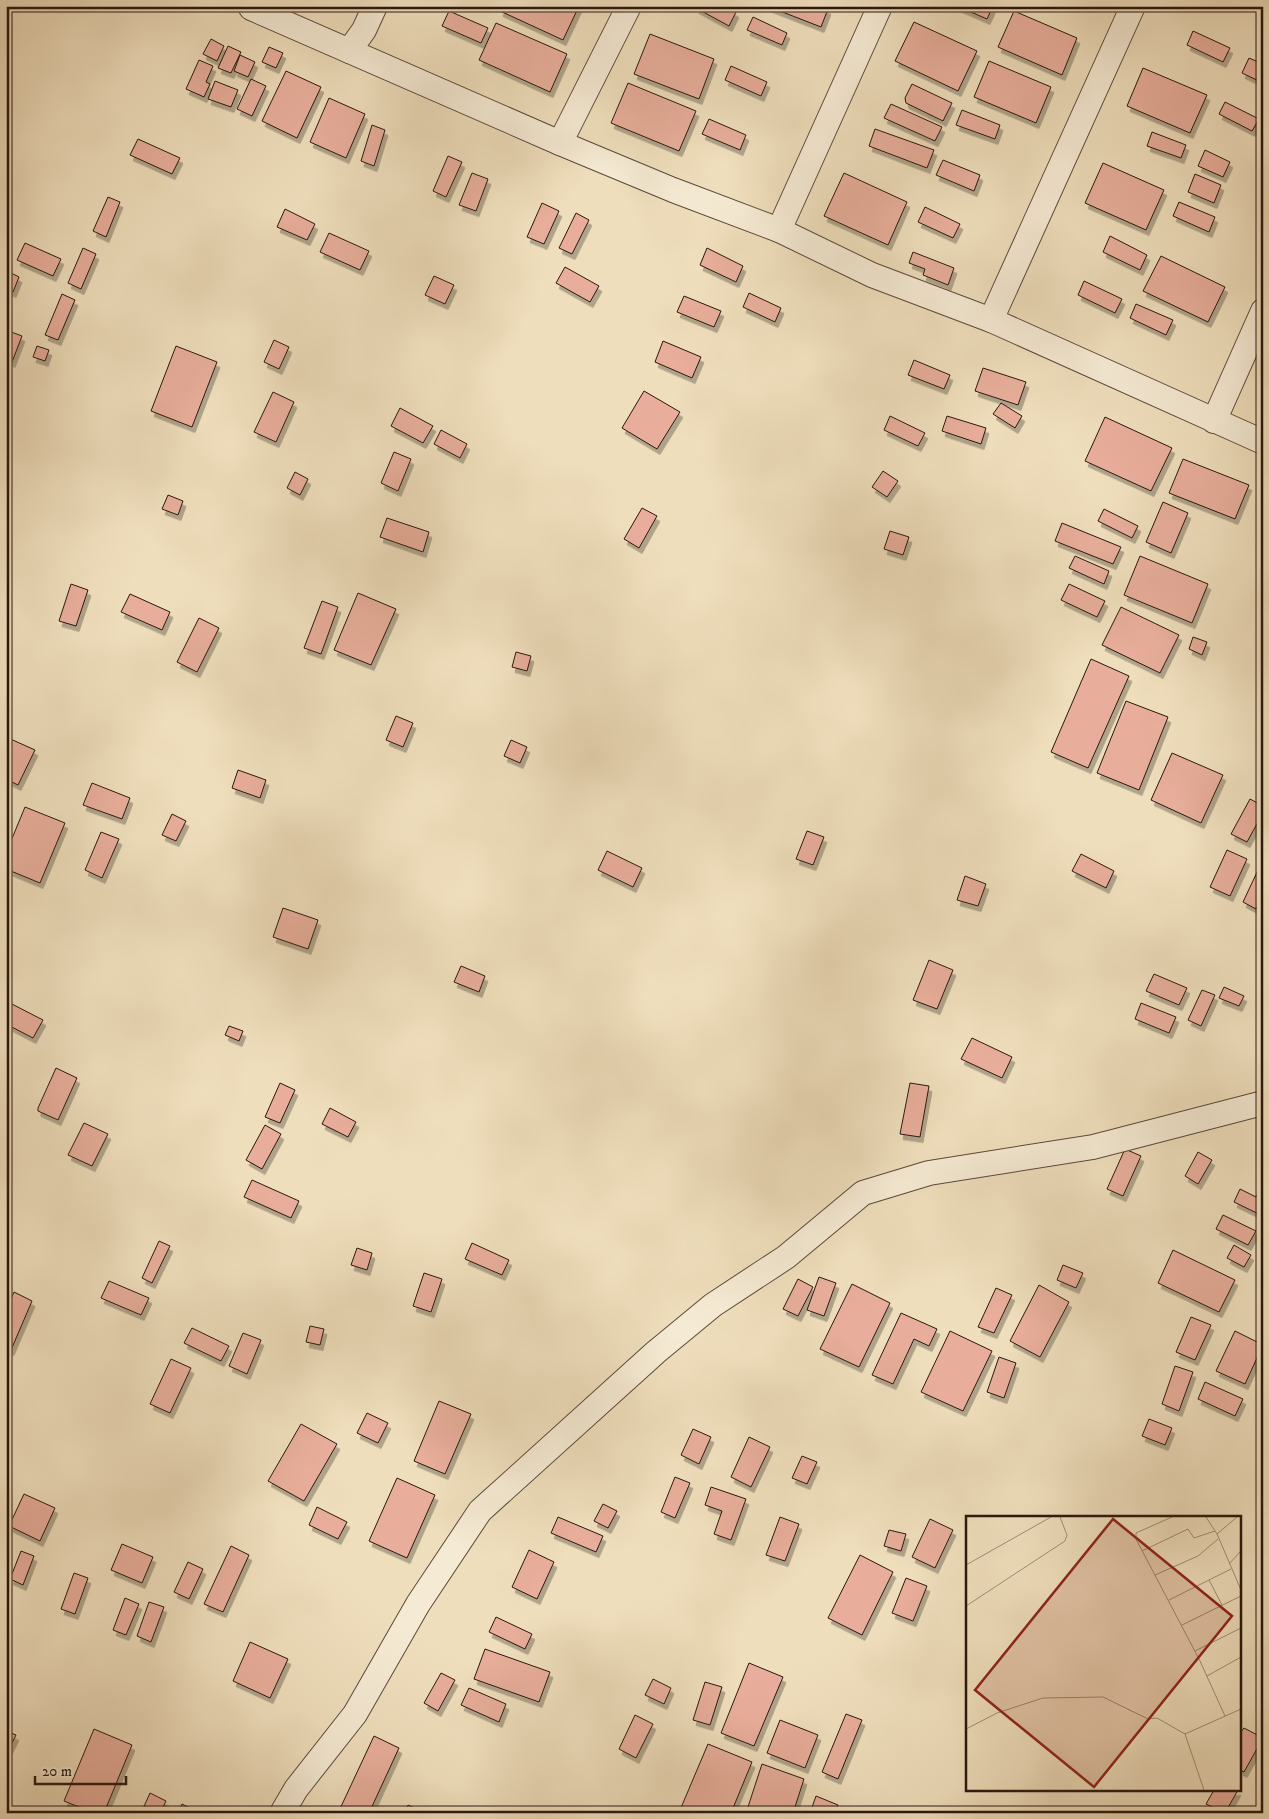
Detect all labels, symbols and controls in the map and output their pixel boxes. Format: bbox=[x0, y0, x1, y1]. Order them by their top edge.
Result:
inset map bbox=[966, 1516, 1242, 1792]
scale bar bbox=[35, 1754, 126, 1786]
text: 20 m bbox=[42, 1762, 72, 1781]

